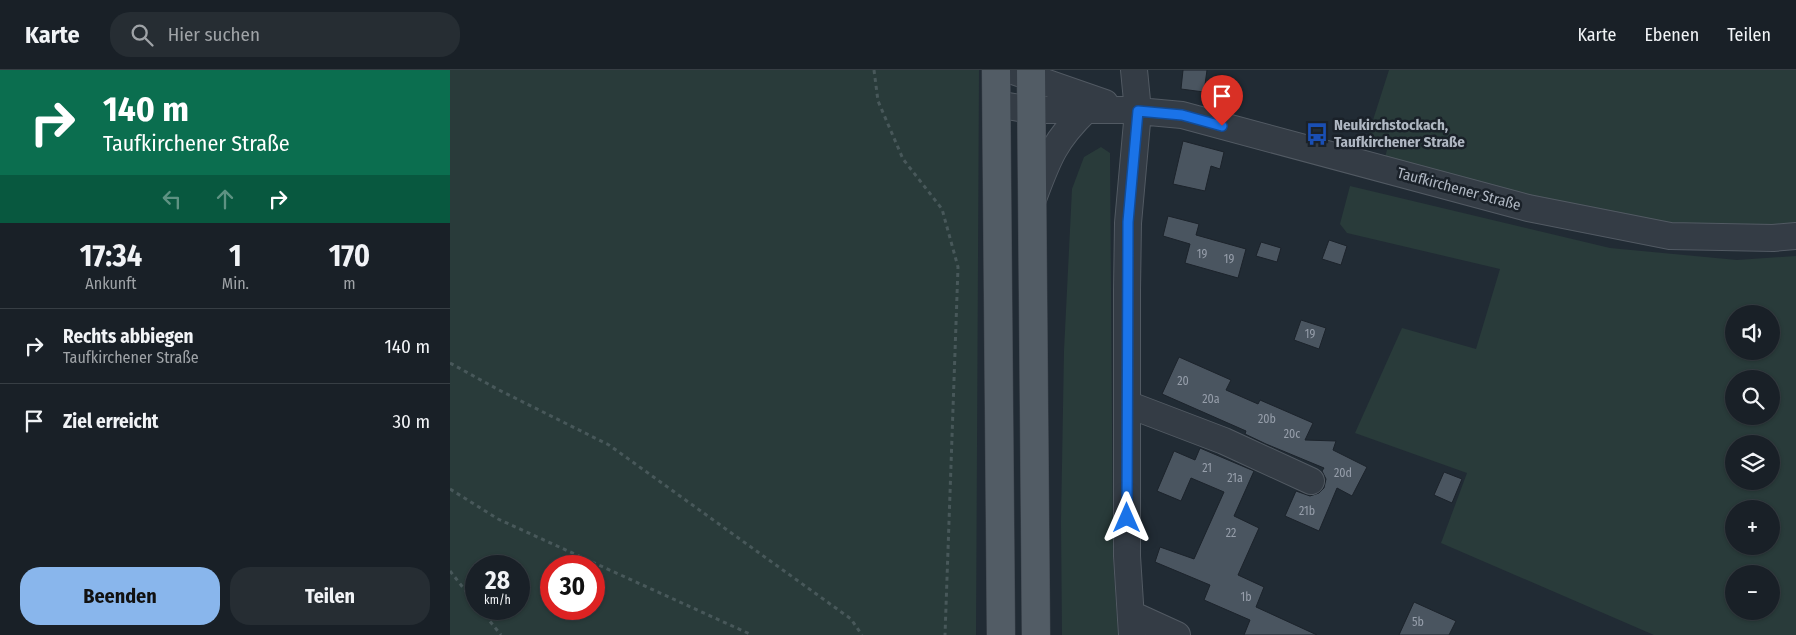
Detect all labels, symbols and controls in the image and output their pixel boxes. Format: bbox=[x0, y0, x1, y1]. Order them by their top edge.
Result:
search box bbox=[110, 12, 460, 57]
text: Karte bbox=[25, 21, 80, 49]
icon: search bbox=[128, 21, 156, 49]
text: Hier suchen bbox=[168, 23, 260, 46]
text: Karte bbox=[1577, 24, 1616, 46]
text: Ebenen bbox=[1644, 24, 1699, 46]
text: Teilen bbox=[1727, 24, 1771, 46]
pin bbox=[1201, 75, 1243, 126]
icon: arrive bbox=[1208, 82, 1236, 110]
text: 140 m bbox=[103, 88, 189, 130]
icon: right bbox=[20, 90, 85, 155]
place label: Neukirchstockach, Taufkirchener Straße bbox=[1334, 116, 1465, 151]
bus stop icon: Neukirchstockach, Taufkirchener Straße bbox=[1304, 121, 1330, 147]
text: Taufkirchener Straße bbox=[103, 130, 290, 157]
street label: Taufkirchener Straße bbox=[1395, 164, 1523, 214]
icon: left bbox=[158, 185, 186, 213]
icon: ahead bbox=[211, 185, 239, 213]
icon: right bbox=[264, 185, 292, 213]
text: 17:34 bbox=[80, 238, 142, 274]
text: 1 bbox=[229, 238, 242, 274]
text: 170 bbox=[329, 238, 370, 274]
house number: 19 bbox=[1197, 247, 1207, 261]
house number: 19 bbox=[1224, 252, 1234, 266]
text: Ankunft bbox=[85, 274, 136, 293]
text: Min. bbox=[222, 274, 249, 293]
text: m bbox=[343, 274, 356, 293]
map controls bbox=[1725, 305, 1780, 620]
button: sound bbox=[1725, 305, 1780, 360]
text: Rechts abbiegen bbox=[63, 325, 193, 348]
house number: 19 bbox=[1305, 327, 1315, 341]
icon: right bbox=[20, 332, 48, 360]
text: 140 m bbox=[384, 335, 430, 358]
text: Taufkirchener Straße bbox=[63, 348, 199, 367]
button: search bbox=[1725, 370, 1780, 425]
house number: 20 bbox=[1177, 374, 1189, 388]
house number: 20a bbox=[1202, 392, 1220, 406]
icon: arrive bbox=[20, 407, 48, 435]
text: Ziel erreicht bbox=[63, 410, 159, 433]
text: 30 m bbox=[392, 410, 430, 433]
house number: 20b bbox=[1258, 412, 1276, 426]
house number: 20c bbox=[1284, 427, 1300, 441]
button: layers bbox=[1725, 435, 1780, 490]
house number: 21 bbox=[1202, 461, 1212, 475]
house number: 20d bbox=[1334, 466, 1352, 480]
house number: 21a bbox=[1227, 471, 1243, 485]
position arrow bbox=[1100, 491, 1152, 543]
button: + bbox=[1725, 500, 1780, 555]
house number: 21b bbox=[1299, 504, 1315, 518]
house number: 22 bbox=[1226, 526, 1236, 540]
speed limit sign: 30 bbox=[540, 555, 605, 620]
button: − bbox=[1725, 565, 1780, 620]
text: 28 bbox=[485, 566, 510, 596]
button: Beenden bbox=[20, 567, 220, 625]
button: Teilen bbox=[230, 567, 430, 625]
house number: 1b bbox=[1240, 590, 1252, 604]
text: km/h bbox=[484, 593, 511, 607]
house number: 5b bbox=[1412, 615, 1424, 629]

